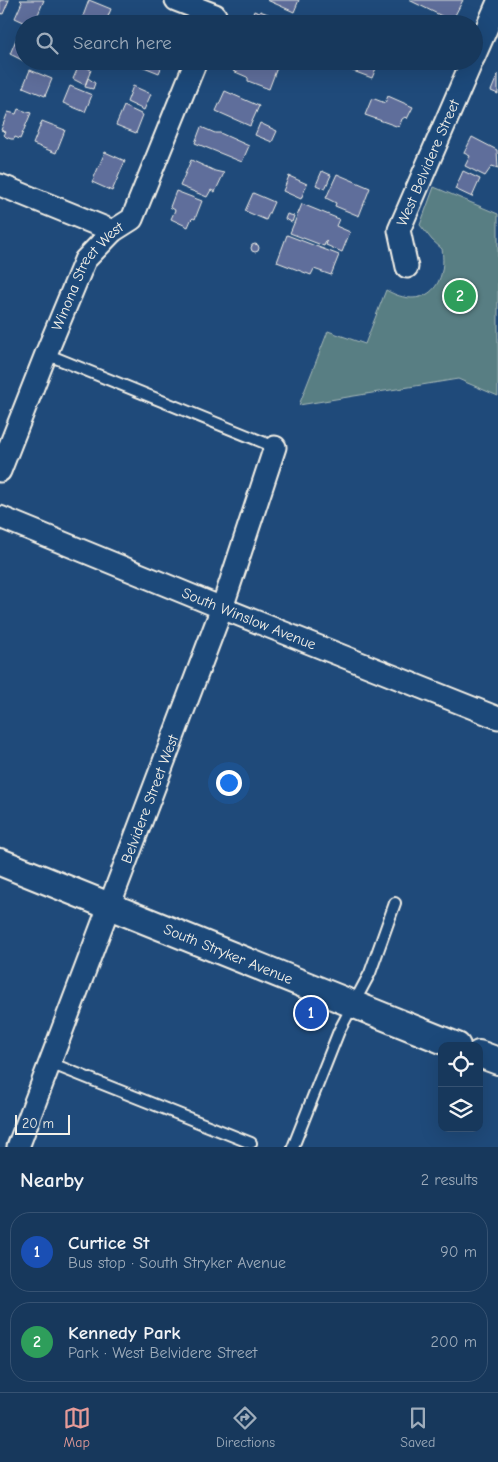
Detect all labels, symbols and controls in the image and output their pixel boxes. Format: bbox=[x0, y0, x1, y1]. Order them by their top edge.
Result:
search box bbox=[15, 15, 483, 70]
icon: search bbox=[33, 29, 61, 57]
text: Search here bbox=[73, 32, 172, 54]
street label: West Belvidere Street bbox=[393, 96, 464, 229]
street label: Winona Street West bbox=[48, 217, 127, 333]
pin: 2 bbox=[444, 277, 476, 315]
street label: South Winslow Avenue bbox=[179, 584, 319, 654]
street label: Belvidere Street West bbox=[117, 732, 182, 866]
your location bbox=[216, 770, 242, 796]
street label: South Stryker Avenue bbox=[161, 920, 296, 988]
pin: 1 bbox=[295, 994, 327, 1032]
map controls bbox=[438, 1042, 483, 1132]
button: locate bbox=[438, 1042, 483, 1087]
button: layers bbox=[438, 1087, 483, 1132]
scale bar bbox=[15, 1112, 70, 1135]
text: 20 m bbox=[22, 1115, 54, 1132]
text: Nearby bbox=[20, 1168, 84, 1192]
text: 2 results bbox=[421, 1171, 478, 1189]
text: Curtice St bbox=[68, 1232, 149, 1254]
text: 1 bbox=[34, 1243, 40, 1261]
text: 90 m bbox=[440, 1243, 477, 1261]
text: Bus stop · South Stryker Avenue bbox=[68, 1254, 286, 1272]
text: Kennedy Park bbox=[68, 1322, 180, 1344]
text: 2 bbox=[33, 1333, 41, 1351]
text: 200 m bbox=[431, 1333, 477, 1351]
text: Park · West Belvidere Street bbox=[68, 1344, 257, 1362]
tab: Map bbox=[63, 1404, 91, 1451]
tab: Directions bbox=[216, 1404, 275, 1451]
tab: Saved bbox=[400, 1404, 435, 1451]

